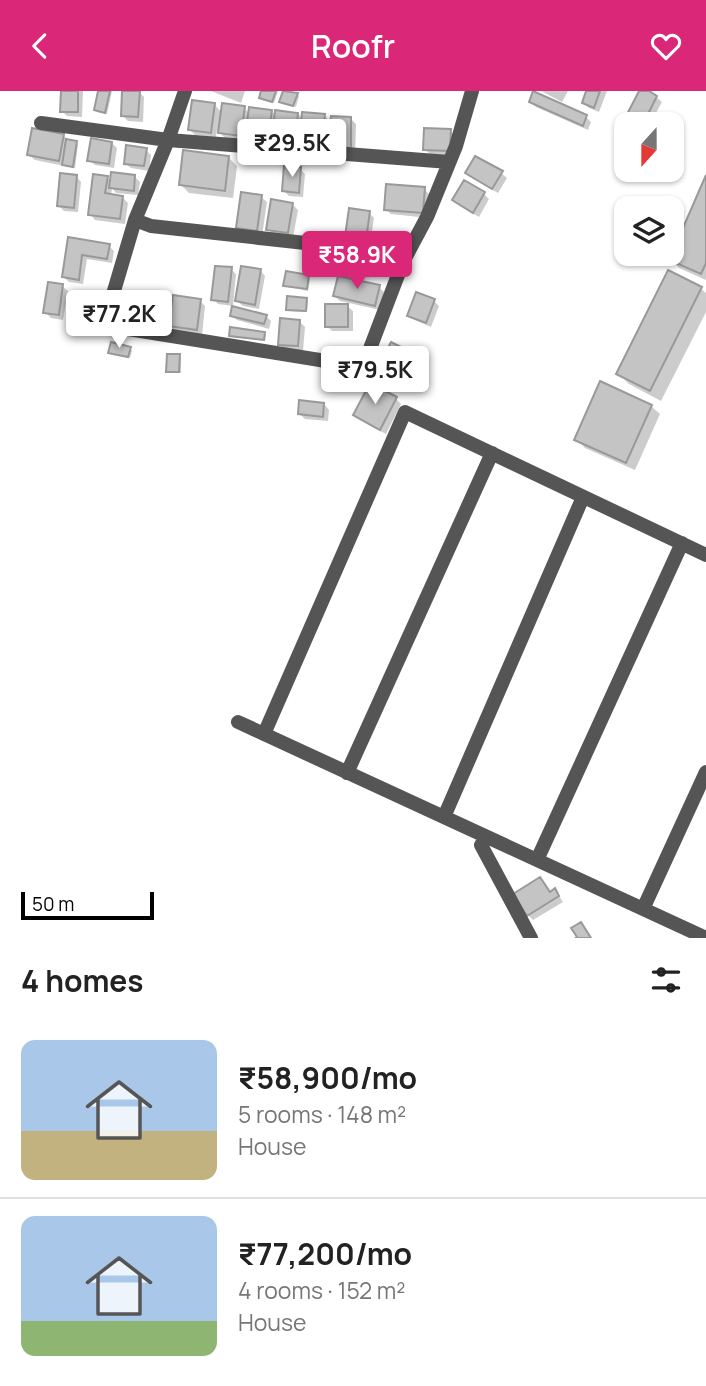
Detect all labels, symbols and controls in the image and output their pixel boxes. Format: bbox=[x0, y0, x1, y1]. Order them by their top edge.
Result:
text: Roofr bbox=[311, 24, 395, 68]
icon: back bbox=[21, 27, 59, 65]
icon: heart bbox=[647, 27, 685, 65]
north arrow bbox=[614, 112, 684, 182]
map controls bbox=[614, 112, 684, 266]
pin: ₹29.5K bbox=[235, 119, 349, 179]
text: ₹29.5K bbox=[253, 126, 331, 158]
button: layers bbox=[614, 196, 684, 266]
pin: ₹58.9K bbox=[300, 231, 414, 291]
text: ₹58.9K bbox=[318, 238, 396, 270]
pin: ₹77.2K bbox=[62, 291, 176, 350]
text: ₹77.2K bbox=[82, 297, 156, 329]
pin: ₹79.5K bbox=[318, 347, 432, 406]
text: ₹79.5K bbox=[337, 353, 413, 385]
scale bar bbox=[21, 889, 154, 921]
text: 50 m bbox=[32, 891, 74, 917]
text: 4 homes bbox=[21, 960, 144, 1001]
icon: filters bbox=[647, 961, 685, 999]
text: ₹58,900/mo bbox=[238, 1057, 417, 1098]
icon: home bbox=[77, 1068, 161, 1152]
text: 5 rooms · 148 m² bbox=[238, 1098, 406, 1130]
text: House bbox=[238, 1130, 307, 1162]
text: ₹77,200/mo bbox=[238, 1233, 412, 1274]
icon: home bbox=[77, 1244, 161, 1328]
text: 4 rooms · 152 m² bbox=[238, 1274, 405, 1306]
text: House bbox=[238, 1306, 307, 1338]

